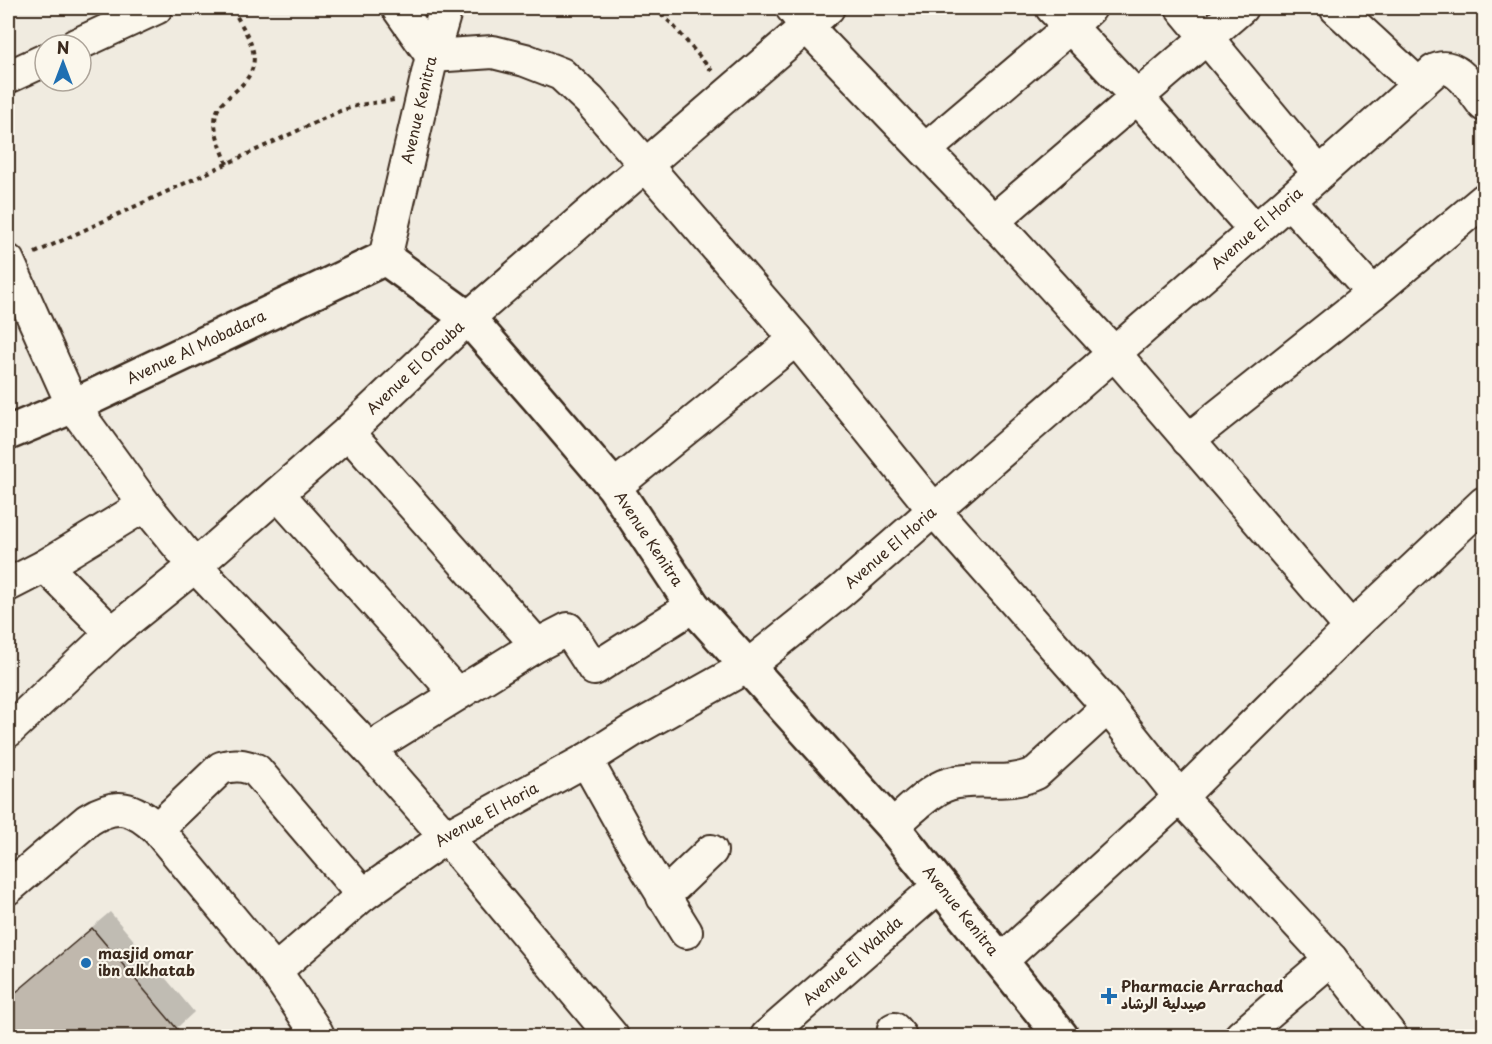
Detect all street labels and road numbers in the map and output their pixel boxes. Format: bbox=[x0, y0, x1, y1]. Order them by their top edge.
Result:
street label: Avenue Kenitra bbox=[394, 53, 442, 166]
street label: Avenue El Horia bbox=[1205, 181, 1308, 274]
street label: Avenue Al Mobadara bbox=[122, 303, 270, 389]
street label: Avenue El Orouba bbox=[360, 315, 468, 419]
street label: Avenue Kenitra bbox=[610, 486, 690, 591]
street label: Avenue El Horia bbox=[839, 500, 941, 593]
street label: Avenue El Horia bbox=[429, 775, 543, 852]
street label: Avenue Kenitra bbox=[918, 860, 1005, 961]
street label: Avenue El Wahda bbox=[797, 909, 907, 1010]

